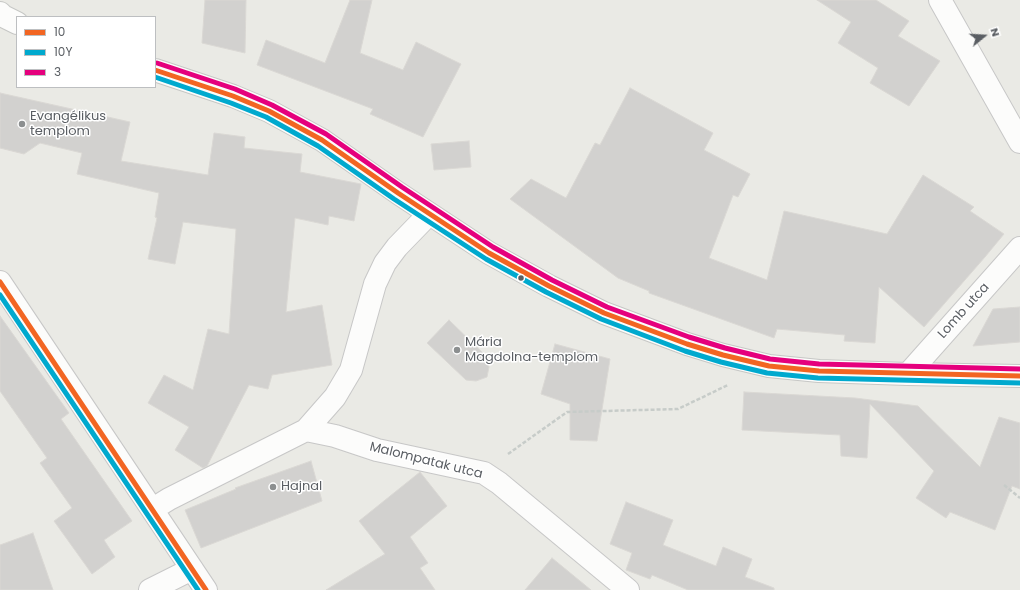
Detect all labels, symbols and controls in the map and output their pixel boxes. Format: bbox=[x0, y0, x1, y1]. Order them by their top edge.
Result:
legend bbox=[16, 16, 156, 88]
north arrow bbox=[964, 16, 1004, 56]
text: 10 bbox=[54, 23, 65, 40]
text: N bbox=[987, 26, 1004, 39]
text: 10Y bbox=[54, 43, 72, 60]
text: 3 bbox=[54, 63, 61, 80]
place label: Evangélikus templom bbox=[30, 109, 106, 140]
marker: Evangélikus templom bbox=[17, 119, 27, 129]
unlabelled marker bbox=[516, 273, 526, 283]
street label: Lomb utca bbox=[935, 280, 993, 342]
place label: Mária Magdolna-templom bbox=[465, 335, 598, 366]
marker: Mária Magdolna-templom bbox=[452, 345, 462, 355]
street label: Malompatak utca bbox=[368, 439, 484, 483]
place label: Hajnal bbox=[281, 479, 322, 495]
marker: Hajnal bbox=[268, 482, 278, 492]

